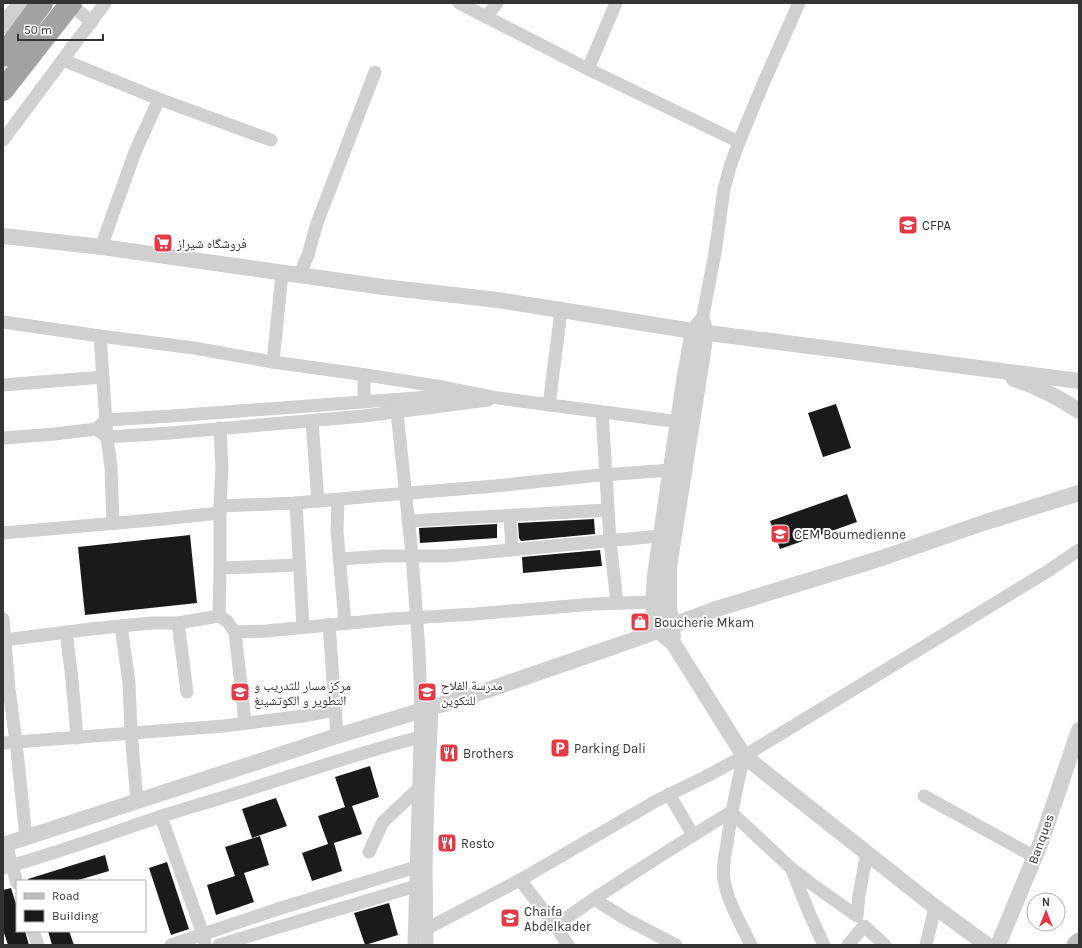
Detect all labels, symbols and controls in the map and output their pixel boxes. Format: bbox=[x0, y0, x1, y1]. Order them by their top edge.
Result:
scale bar bbox=[18, 16, 103, 42]
text: 50 m bbox=[24, 23, 52, 37]
school or university icon: CFPA bbox=[897, 214, 919, 236]
place label: CFPA bbox=[922, 218, 951, 233]
supermarket icon: فروشگاه شيراز bbox=[152, 232, 174, 254]
place label: فروشگاه شيراز bbox=[176, 236, 247, 252]
school or university icon: CEM Boumedienne bbox=[769, 523, 791, 545]
place label: CEM Boumedienne bbox=[794, 527, 906, 542]
shop icon: Boucherie Mkam bbox=[629, 611, 651, 633]
place label: Boucherie Mkam bbox=[654, 615, 754, 630]
place label: مركز مسار للتدريب و التطوير و الكوتشينغ bbox=[254, 678, 351, 710]
place label: مدرسة الفلاح للتكوين bbox=[441, 678, 503, 709]
school or university icon: مركز مسار للتدريب و التطوير و الكوتشينغ bbox=[229, 681, 251, 703]
school or university icon: مدرسة الفلاح للتكوين bbox=[416, 681, 438, 703]
parking icon: Parking Dali bbox=[549, 737, 571, 759]
place label: Parking Dali bbox=[574, 741, 646, 756]
restaurant icon: Brothers bbox=[438, 742, 460, 764]
place label: Brothers bbox=[463, 746, 514, 761]
street label: Banques bbox=[1025, 812, 1058, 866]
restaurant icon: Resto bbox=[436, 832, 458, 854]
place label: Resto bbox=[461, 836, 494, 851]
legend bbox=[16, 880, 146, 932]
text: Road bbox=[52, 889, 80, 903]
north arrow bbox=[1026, 892, 1066, 932]
text: N bbox=[1042, 896, 1050, 909]
place label: Chaifa Abdelkader bbox=[524, 904, 591, 934]
school or university icon: Chaifa Abdelkader bbox=[499, 907, 521, 929]
text: Building bbox=[52, 909, 99, 923]

